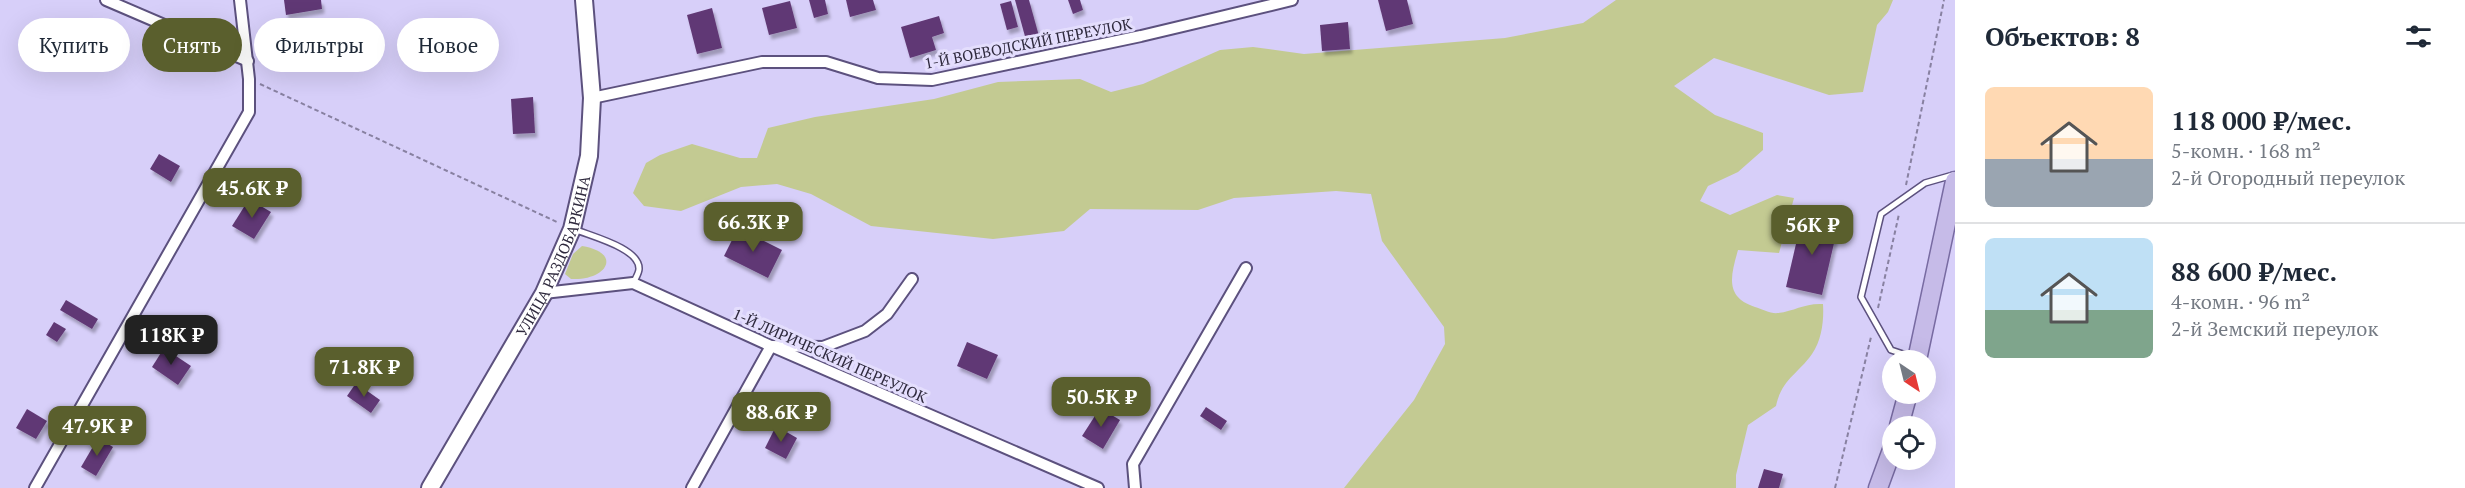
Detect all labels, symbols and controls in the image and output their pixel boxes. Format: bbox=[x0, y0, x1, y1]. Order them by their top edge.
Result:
street label: 1-Й ВОЕВОДСКИЙ ПЕРЕУЛОК bbox=[923, 13, 1134, 73]
chip: Купить bbox=[18, 18, 130, 72]
chip: Снять bbox=[142, 18, 242, 72]
chip: Фильтры bbox=[254, 18, 385, 72]
chip: Новое bbox=[397, 18, 499, 72]
text: Объектов: 8 bbox=[1985, 19, 2140, 53]
icon: filters bbox=[2402, 20, 2435, 53]
text: 118 000 ₽/мес. bbox=[2171, 103, 2352, 137]
icon: home bbox=[2033, 111, 2105, 183]
text: 5-комн. · 168 m² bbox=[2171, 137, 2321, 164]
text: 2-й Огородный переулок bbox=[2171, 164, 2405, 191]
pin: 45.6K ₽ bbox=[197, 168, 307, 219]
street label: УЛИЦА РАЗДОБАРКИНА bbox=[511, 173, 594, 340]
text: 45.6K ₽ bbox=[217, 174, 287, 201]
pin: 66.3K ₽ bbox=[698, 202, 808, 253]
pin: 56K ₽ bbox=[1770, 205, 1854, 256]
text: 66.3K ₽ bbox=[718, 208, 788, 235]
text: 56K ₽ bbox=[1785, 211, 1839, 238]
text: 88 600 ₽/мес. bbox=[2171, 254, 2337, 288]
icon: home bbox=[2033, 262, 2105, 334]
text: 4-комн. · 96 m² bbox=[2171, 288, 2310, 315]
street label: 1-Й ЛИРИЧЕСКИЙ ПЕРЕУЛОК bbox=[730, 303, 931, 407]
pin: 118K ₽ bbox=[122, 315, 220, 366]
text: 2-й Земский переулок bbox=[2171, 315, 2378, 342]
text: 118K ₽ bbox=[139, 321, 203, 348]
pin: 71.8K ₽ bbox=[309, 347, 419, 398]
north arrow bbox=[1882, 350, 1936, 404]
map controls bbox=[1882, 350, 1936, 470]
text: 71.8K ₽ bbox=[329, 353, 399, 380]
pin: 50.5K ₽ bbox=[1046, 377, 1156, 428]
text: 50.5K ₽ bbox=[1066, 383, 1136, 410]
pin: 88.6K ₽ bbox=[726, 392, 836, 443]
text: 88.6K ₽ bbox=[746, 398, 816, 425]
pin: 47.9K ₽ bbox=[42, 406, 152, 457]
text: 47.9K ₽ bbox=[62, 412, 132, 439]
button: locate bbox=[1882, 416, 1936, 470]

